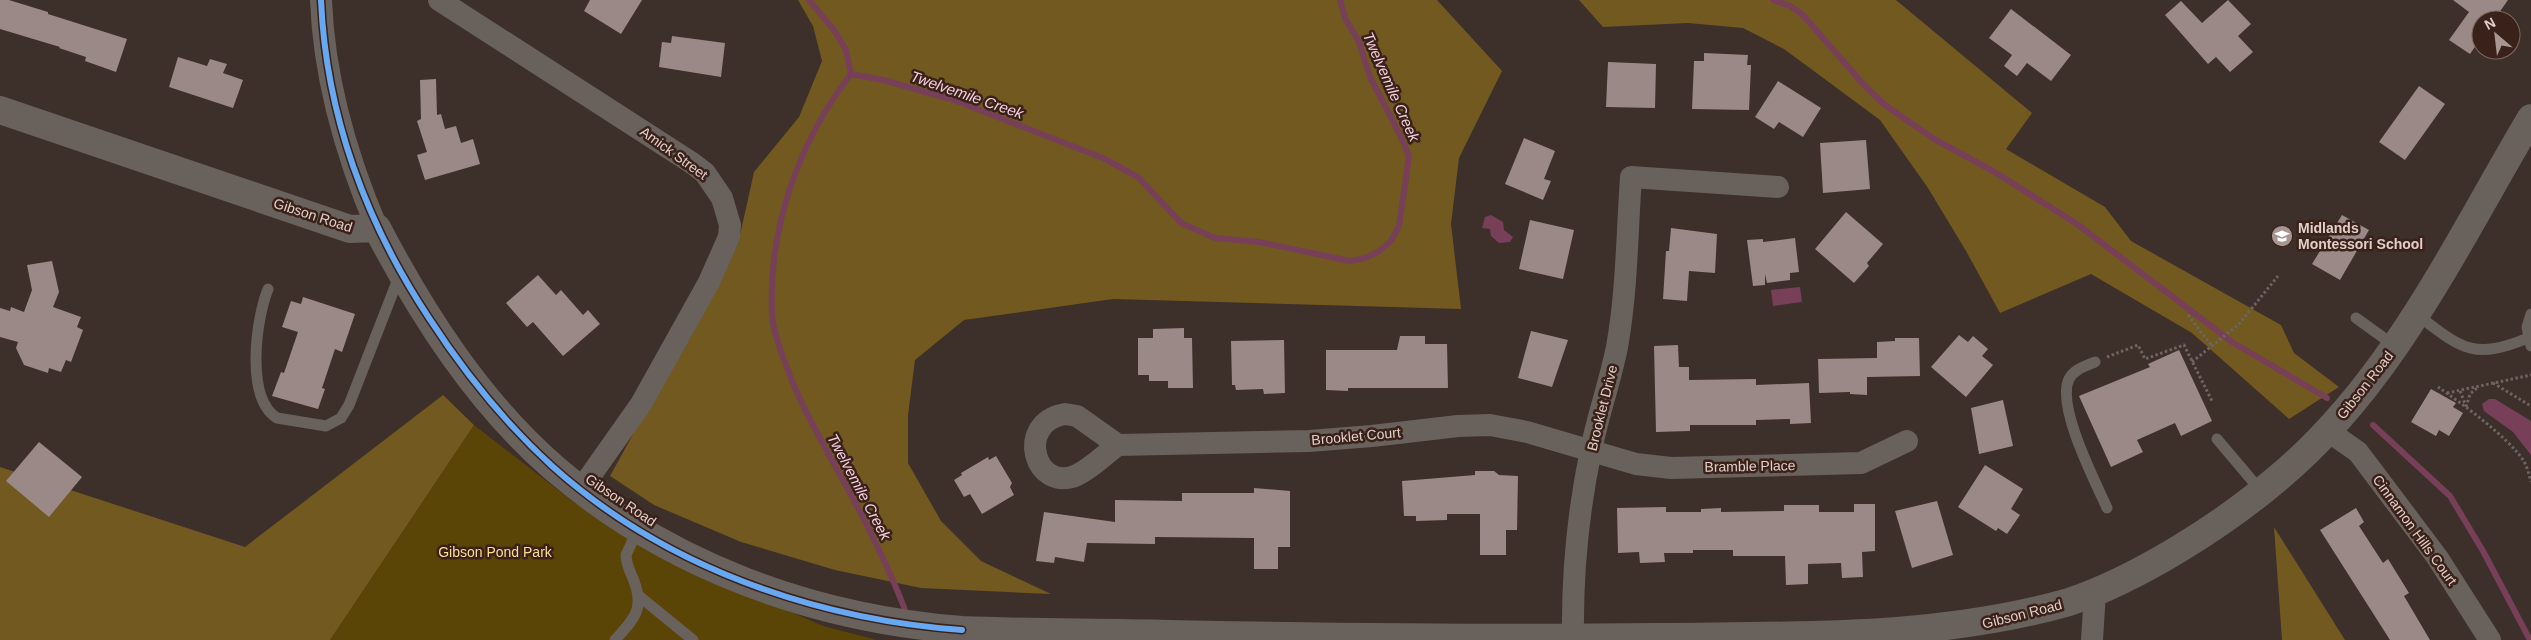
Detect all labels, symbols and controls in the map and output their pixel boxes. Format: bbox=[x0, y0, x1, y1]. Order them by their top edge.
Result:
north arrow bbox=[2471, 10, 2521, 60]
text: N bbox=[2482, 14, 2498, 33]
water label: Twelvemile Creek bbox=[1360, 29, 1424, 146]
water label: Twelvemile Creek bbox=[909, 67, 1027, 122]
street label: Amick Street bbox=[637, 123, 711, 183]
street label: Gibson Road bbox=[272, 195, 354, 235]
place label: Midlands Montessori School bbox=[2298, 220, 2423, 252]
school or university icon: Midlands Montessori School bbox=[2270, 224, 2294, 248]
street label: Gibson Road bbox=[2334, 348, 2396, 422]
street label: Brooklet Drive bbox=[1584, 363, 1620, 453]
street label: Brooklet Court bbox=[1311, 424, 1401, 448]
water label: Twelvemile Creek bbox=[824, 431, 895, 544]
street label: Bramble Place bbox=[1704, 457, 1796, 475]
street label: Gibson Road bbox=[583, 471, 659, 529]
street label: Cinnamon Hills Court bbox=[2370, 472, 2460, 588]
park label: Gibson Pond Park bbox=[438, 544, 553, 560]
street label: Gibson Road bbox=[1980, 596, 2064, 632]

